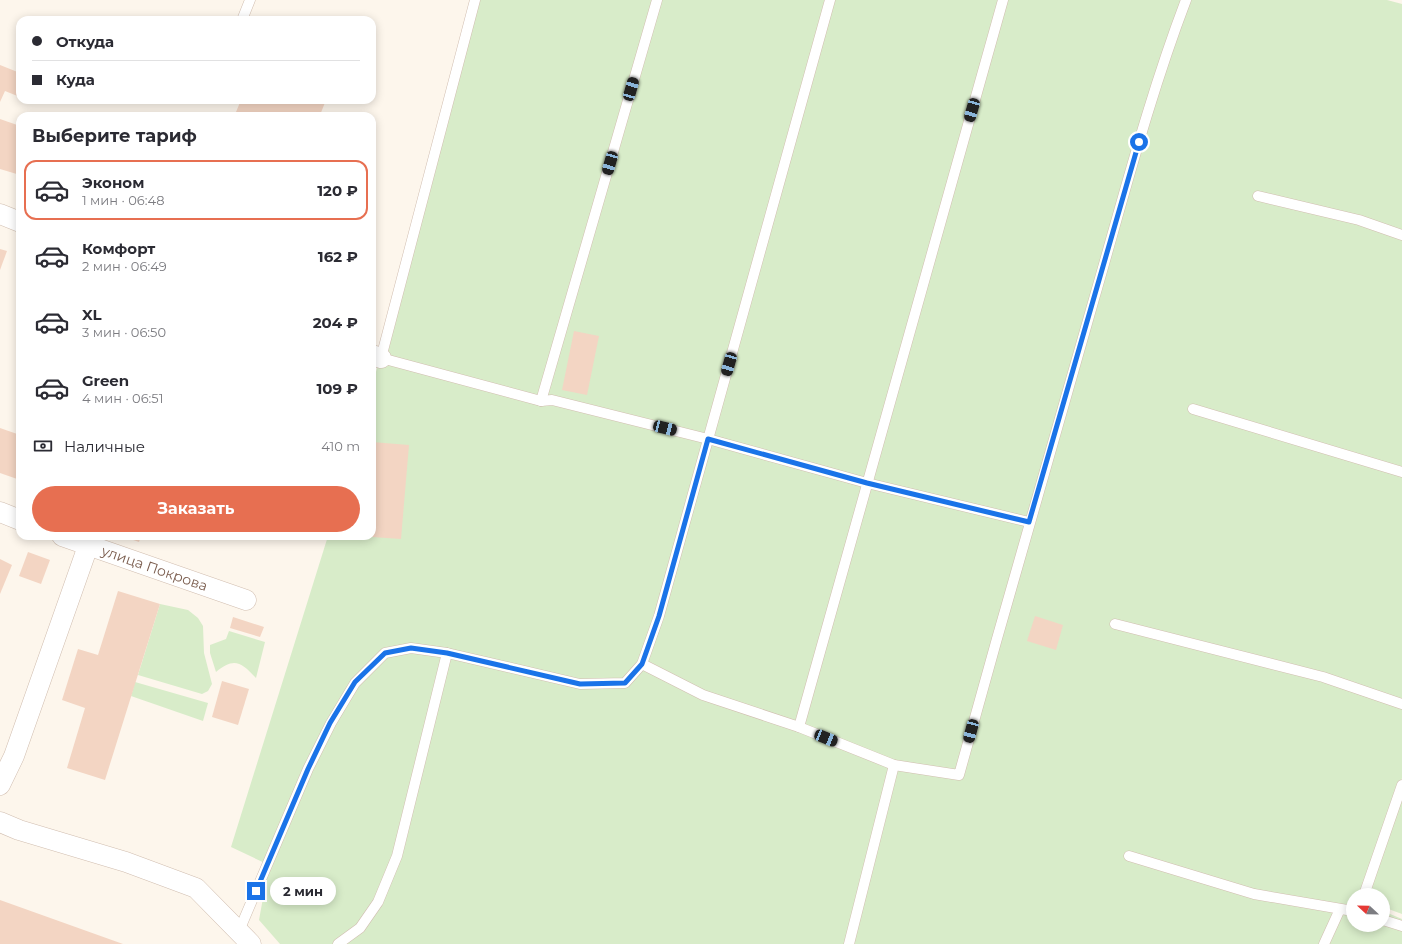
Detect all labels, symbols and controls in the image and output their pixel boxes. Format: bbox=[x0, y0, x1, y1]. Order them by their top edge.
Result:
text: Откуда bbox=[56, 32, 114, 51]
text: Куда bbox=[56, 70, 95, 89]
car bbox=[622, 76, 640, 102]
car bbox=[963, 97, 981, 123]
text: Выберите тариф bbox=[32, 125, 197, 147]
route start bbox=[1130, 133, 1148, 151]
car bbox=[601, 150, 619, 176]
icon: car bbox=[34, 172, 70, 208]
text: Эконом bbox=[82, 173, 144, 192]
text: 120 ₽ bbox=[317, 181, 358, 200]
text: 1 мин · 06:48 bbox=[82, 192, 164, 208]
icon: car bbox=[34, 238, 70, 274]
text: Комфорт bbox=[82, 239, 155, 258]
text: 162 ₽ bbox=[318, 247, 358, 266]
text: 2 мин · 06:49 bbox=[82, 258, 167, 274]
icon: car bbox=[34, 304, 70, 340]
text: XL bbox=[82, 305, 101, 324]
text: 204 ₽ bbox=[313, 313, 358, 332]
text: 3 мин · 06:50 bbox=[82, 324, 166, 340]
car bbox=[720, 351, 738, 377]
icon: car bbox=[34, 370, 70, 406]
text: Green bbox=[82, 371, 129, 390]
text: 109 ₽ bbox=[316, 379, 358, 398]
text: 4 мин · 06:51 bbox=[82, 390, 163, 406]
car bbox=[652, 419, 678, 437]
icon: cash bbox=[32, 435, 54, 457]
text: Наличные bbox=[64, 437, 145, 456]
text: 410 m bbox=[321, 438, 360, 454]
button: Заказать bbox=[32, 486, 360, 532]
street label: улица Покрова bbox=[98, 541, 210, 595]
car bbox=[962, 718, 980, 744]
car bbox=[813, 728, 839, 748]
callout: 2 мин bbox=[270, 877, 336, 905]
route end bbox=[247, 882, 265, 900]
text: 2 мин bbox=[283, 883, 323, 899]
north arrow bbox=[1346, 888, 1390, 932]
map controls bbox=[1346, 888, 1390, 932]

